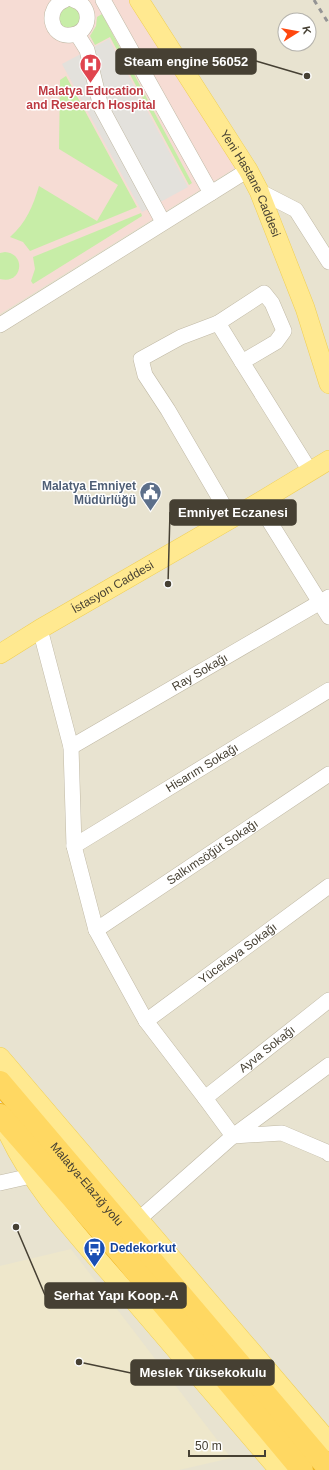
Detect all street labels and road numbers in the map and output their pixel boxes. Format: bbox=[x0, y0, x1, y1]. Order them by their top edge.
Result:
street label: Yeni Hastane Caddesi bbox=[217, 127, 283, 239]
street label: İstasyon Caddesi bbox=[69, 558, 156, 616]
street label: Ray Sokağı bbox=[169, 650, 230, 694]
street label: Hisarım Sokağı bbox=[163, 740, 241, 795]
street label: Salkımsöğüt Sokağı bbox=[164, 817, 261, 888]
street label: Yücekaya Sokağı bbox=[196, 920, 280, 987]
street label: Ayva Sokağı bbox=[236, 1023, 298, 1075]
street label: Malatya-Elazığ yolu bbox=[47, 1140, 126, 1229]

